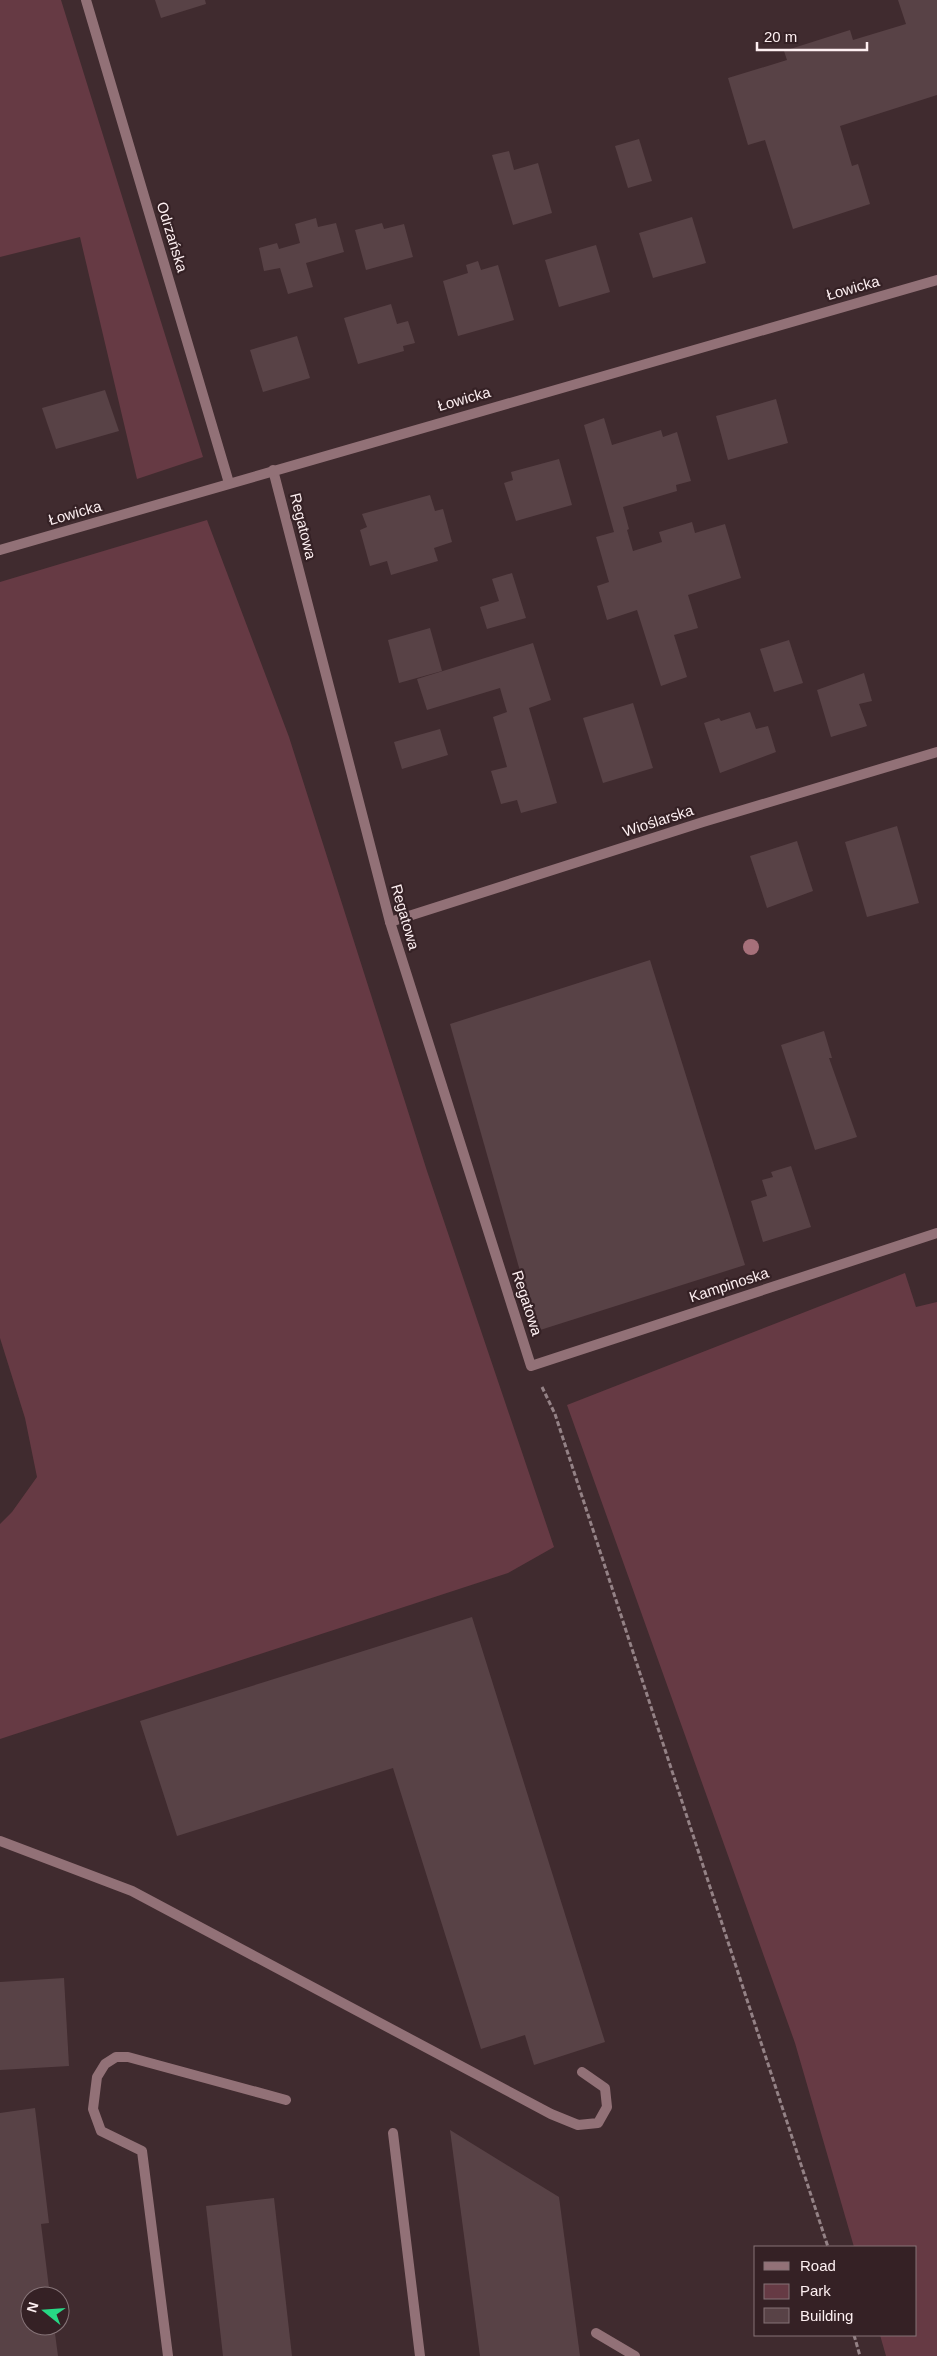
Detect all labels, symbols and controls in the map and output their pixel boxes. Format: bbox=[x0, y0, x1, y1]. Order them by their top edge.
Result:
scale bar bbox=[757, 20, 867, 52]
text: 20 m bbox=[764, 28, 797, 45]
street label: Odrzańska bbox=[154, 200, 191, 275]
street label: Łowicka bbox=[824, 272, 882, 303]
street label: Łowicka bbox=[435, 383, 493, 414]
street label: Regatowa bbox=[287, 491, 320, 561]
street label: Łowicka bbox=[46, 497, 104, 528]
street label: Wioślarska bbox=[620, 801, 696, 840]
street label: Regatowa bbox=[388, 882, 423, 952]
street label: Kampinoska bbox=[687, 1263, 771, 1305]
street label: Regatowa bbox=[509, 1268, 546, 1338]
legend bbox=[754, 2246, 917, 2336]
text: Road bbox=[800, 2257, 836, 2274]
text: Park bbox=[800, 2282, 831, 2299]
north arrow bbox=[20, 2286, 70, 2336]
text: N bbox=[23, 2300, 42, 2314]
text: Building bbox=[800, 2307, 853, 2324]

